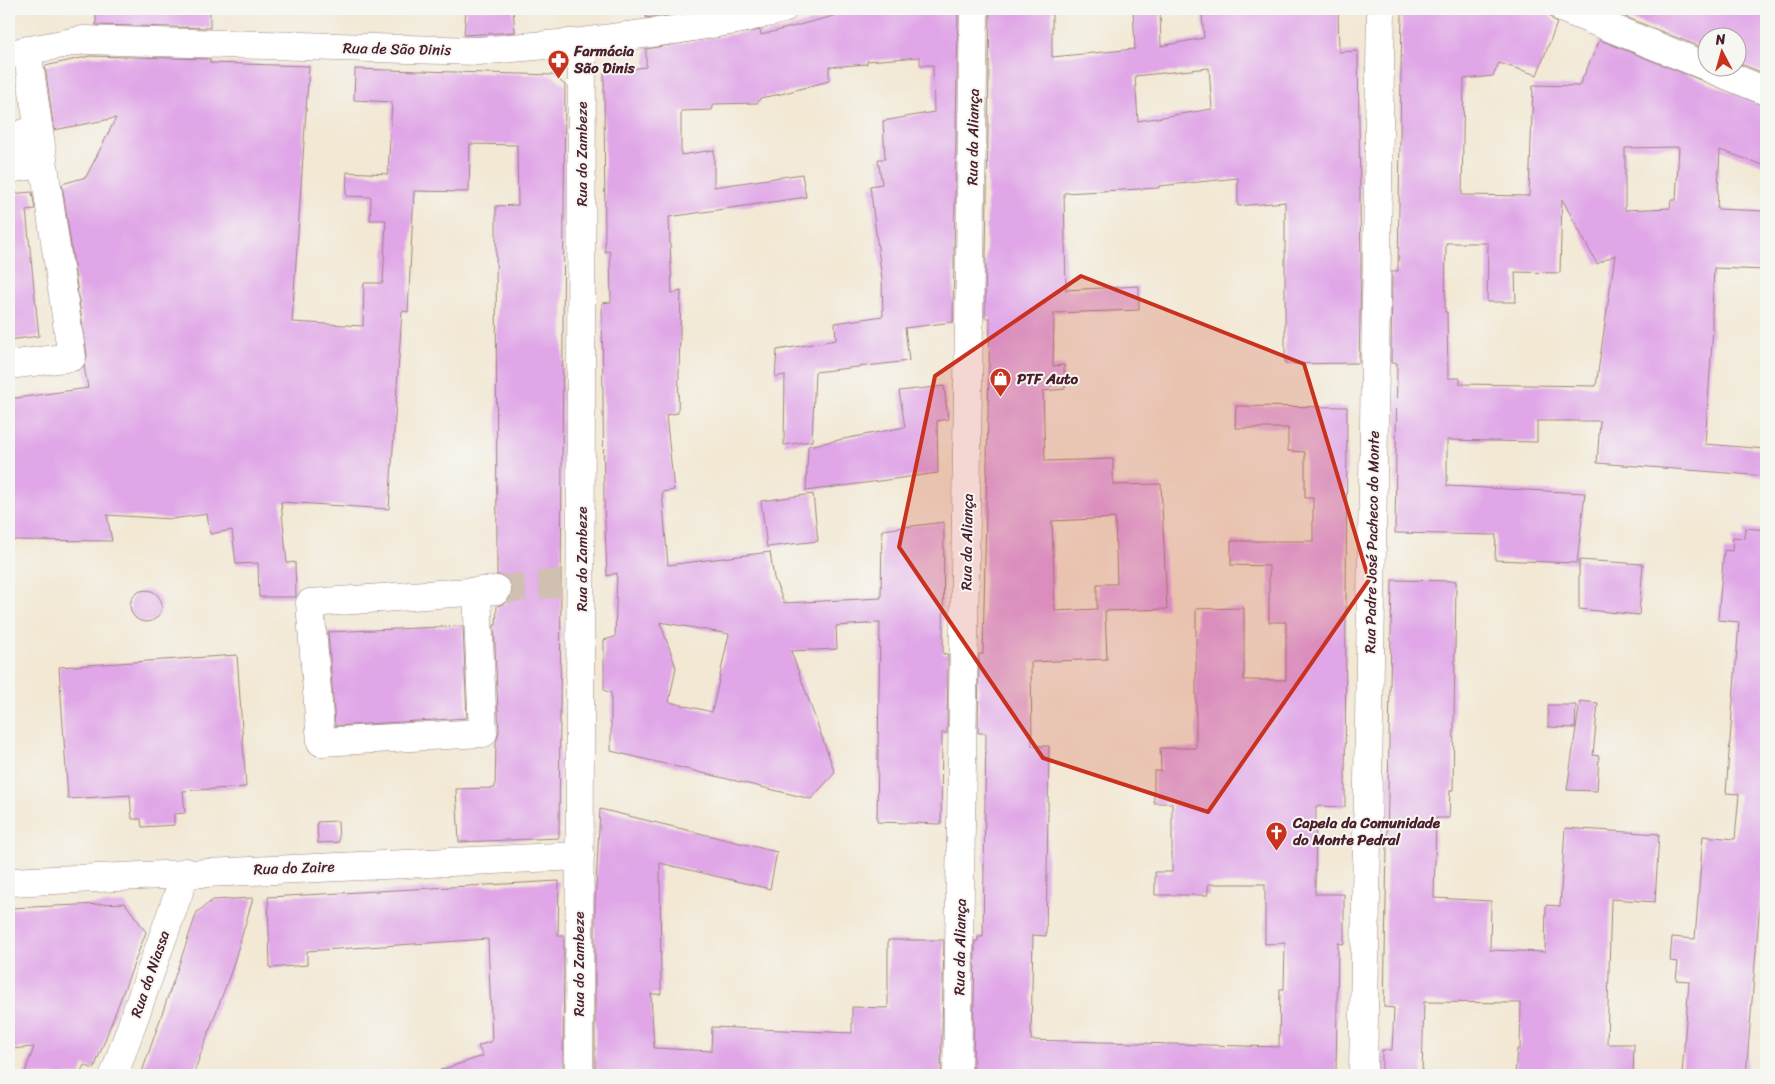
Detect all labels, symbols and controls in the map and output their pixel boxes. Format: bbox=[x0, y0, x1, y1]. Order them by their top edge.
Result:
text: N bbox=[1714, 27, 1727, 53]
north arrow bbox=[1698, 28, 1748, 78]
street label: Rua de São Dinis bbox=[343, 35, 451, 63]
place label: Farmácia São Dinis bbox=[573, 38, 636, 81]
pharmacy icon: Farmácia São Dinis bbox=[546, 48, 570, 79]
street label: Rua da Aliança bbox=[959, 88, 987, 186]
street label: Rua do Zambeze bbox=[569, 101, 595, 207]
place label: PTF Auto bbox=[1017, 366, 1079, 392]
shop icon: PTF Auto bbox=[989, 367, 1013, 398]
street label: Rua Padre José Pacheco do Monte bbox=[1357, 430, 1387, 654]
street label: Rua da Aliança bbox=[953, 493, 981, 591]
street label: Rua do Zambeze bbox=[569, 506, 595, 612]
place label: Capela da Comunidade do Monte Pedral bbox=[1292, 810, 1441, 853]
church icon: Capela da Comunidade do Monte Pedral bbox=[1265, 820, 1289, 851]
street label: Rua do Zaire bbox=[253, 854, 335, 882]
street label: Rua da Aliança bbox=[946, 898, 974, 996]
street label: Rua do Zambeze bbox=[566, 911, 592, 1017]
street label: Rua do Niassa bbox=[123, 927, 177, 1021]

